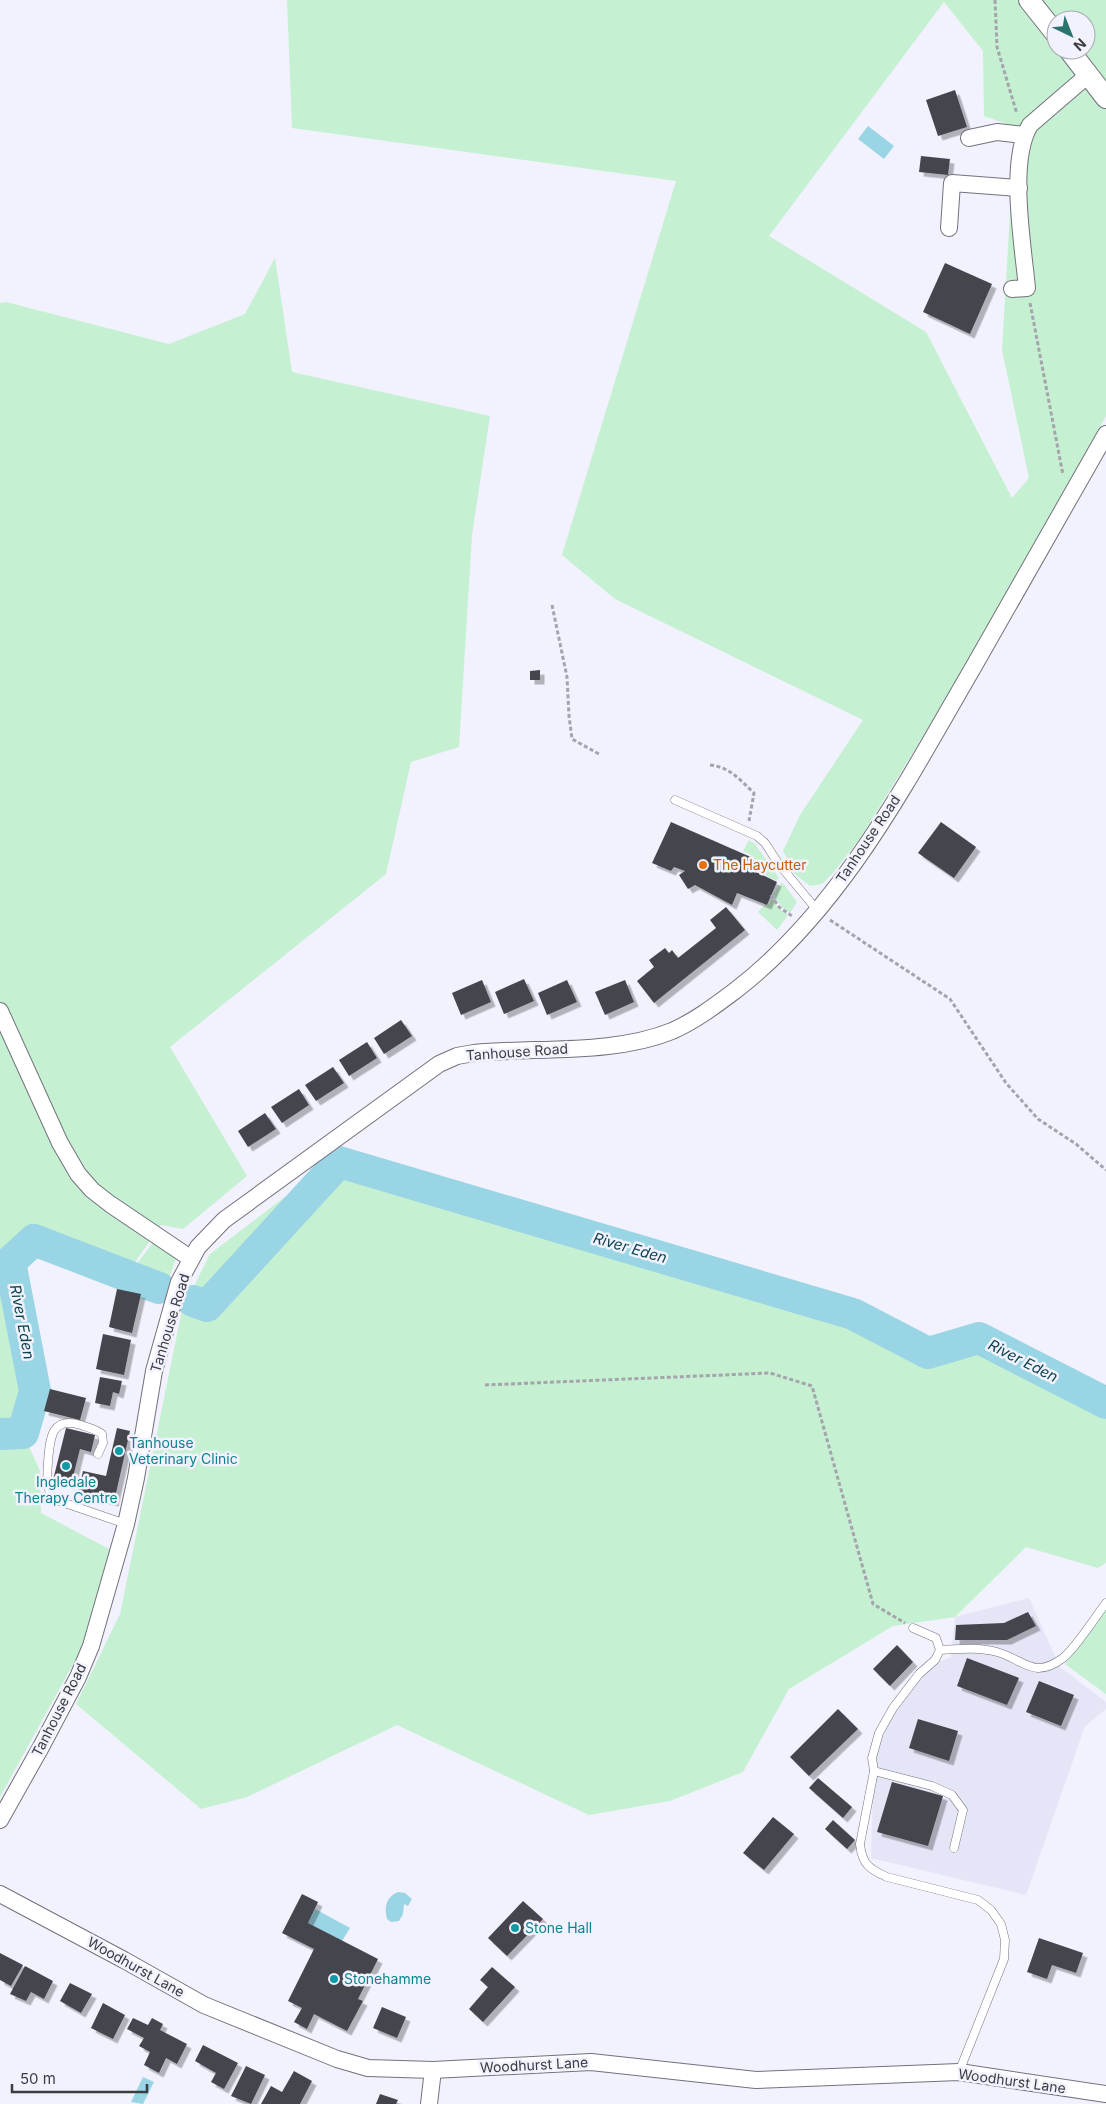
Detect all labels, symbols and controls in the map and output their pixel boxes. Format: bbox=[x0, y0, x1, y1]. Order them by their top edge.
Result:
north arrow bbox=[1046, 10, 1096, 60]
text: N bbox=[1071, 35, 1090, 55]
street label: Tanhouse Road bbox=[832, 792, 903, 886]
place label: The Haycutter bbox=[713, 856, 806, 873]
marker: The Haycutter bbox=[697, 859, 709, 871]
street label: Tanhouse Road bbox=[465, 1039, 569, 1064]
water label: River Eden bbox=[591, 1228, 669, 1267]
street label: Tanhouse Road bbox=[146, 1271, 193, 1374]
water label: River Eden bbox=[6, 1283, 39, 1361]
water label: River Eden bbox=[985, 1335, 1061, 1386]
place label: Tanhouse Veterinary Clinic bbox=[129, 1434, 238, 1467]
marker: Tanhouse Veterinary Clinic bbox=[113, 1445, 125, 1457]
marker: Ingledale Therapy Centre bbox=[60, 1460, 72, 1472]
place label: Ingledale Therapy Centre bbox=[14, 1473, 118, 1506]
street label: Tanhouse Road bbox=[28, 1660, 89, 1759]
place label: Stone Hall bbox=[525, 1919, 592, 1936]
marker: Stone Hall bbox=[509, 1922, 521, 1934]
street label: Woodhurst Lane bbox=[85, 1933, 188, 2000]
place label: Stonehamme bbox=[344, 1970, 431, 1987]
marker: Stonehamme bbox=[328, 1973, 340, 1985]
street label: Woodhurst Lane bbox=[479, 2053, 589, 2076]
scale bar bbox=[12, 2062, 148, 2094]
street label: Woodhurst Lane bbox=[957, 2065, 1067, 2096]
text: 50 m bbox=[20, 2069, 56, 2088]

